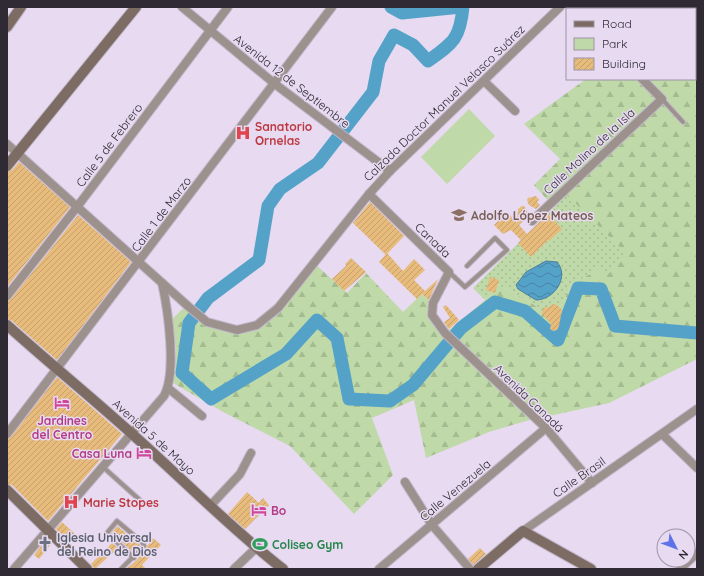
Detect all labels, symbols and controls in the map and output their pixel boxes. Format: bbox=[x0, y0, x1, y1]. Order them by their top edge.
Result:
legend bbox=[566, 8, 696, 80]
text: Road bbox=[602, 16, 632, 31]
street label: Calzada Doctor Manuel Velasco Suárez bbox=[360, 22, 528, 184]
street label: Avenida 12 de Septiembre bbox=[231, 31, 353, 131]
text: Park bbox=[602, 36, 627, 51]
text: Building bbox=[602, 56, 646, 71]
street label: Calle 5 de Febrero bbox=[73, 100, 145, 190]
street label: Calle Molino de la Isla bbox=[540, 105, 638, 197]
place label: Sanatorio Ornelas bbox=[255, 119, 313, 148]
hospital icon: Sanatorio Ornelas bbox=[234, 124, 252, 142]
street label: Calle 1 de Marzo bbox=[128, 173, 194, 255]
school or university icon: Adolfo López Mateos bbox=[450, 206, 468, 224]
place label: Adolfo López Mateos bbox=[471, 208, 593, 223]
street label: Canada bbox=[412, 219, 454, 261]
street label: Avenida Canadá bbox=[491, 361, 567, 435]
hotel icon: Jardines del Centro bbox=[53, 394, 71, 412]
street label: Avenida 5 de Mayo bbox=[110, 396, 198, 478]
place label: Jardines del Centro bbox=[32, 413, 93, 442]
hotel icon: Casa Luna bbox=[135, 444, 153, 462]
place label: Casa Luna bbox=[72, 446, 132, 461]
street label: Calle Brasil bbox=[550, 453, 608, 501]
street label: Calle Venezuela bbox=[416, 456, 494, 524]
hospital icon: Marie Stopes bbox=[62, 493, 80, 511]
place label: Marie Stopes bbox=[83, 495, 159, 510]
hotel icon: Bo bbox=[250, 501, 268, 519]
place label: Bo bbox=[271, 503, 287, 518]
north arrow bbox=[656, 528, 696, 568]
place label: Iglesia Universal del Reino de Dios bbox=[57, 530, 157, 559]
church icon: Iglesia Universal del Reino de Dios bbox=[36, 535, 54, 553]
sports icon: Coliseo Gym bbox=[251, 535, 269, 553]
place label: Coliseo Gym bbox=[272, 537, 343, 552]
text: N bbox=[676, 547, 691, 562]

